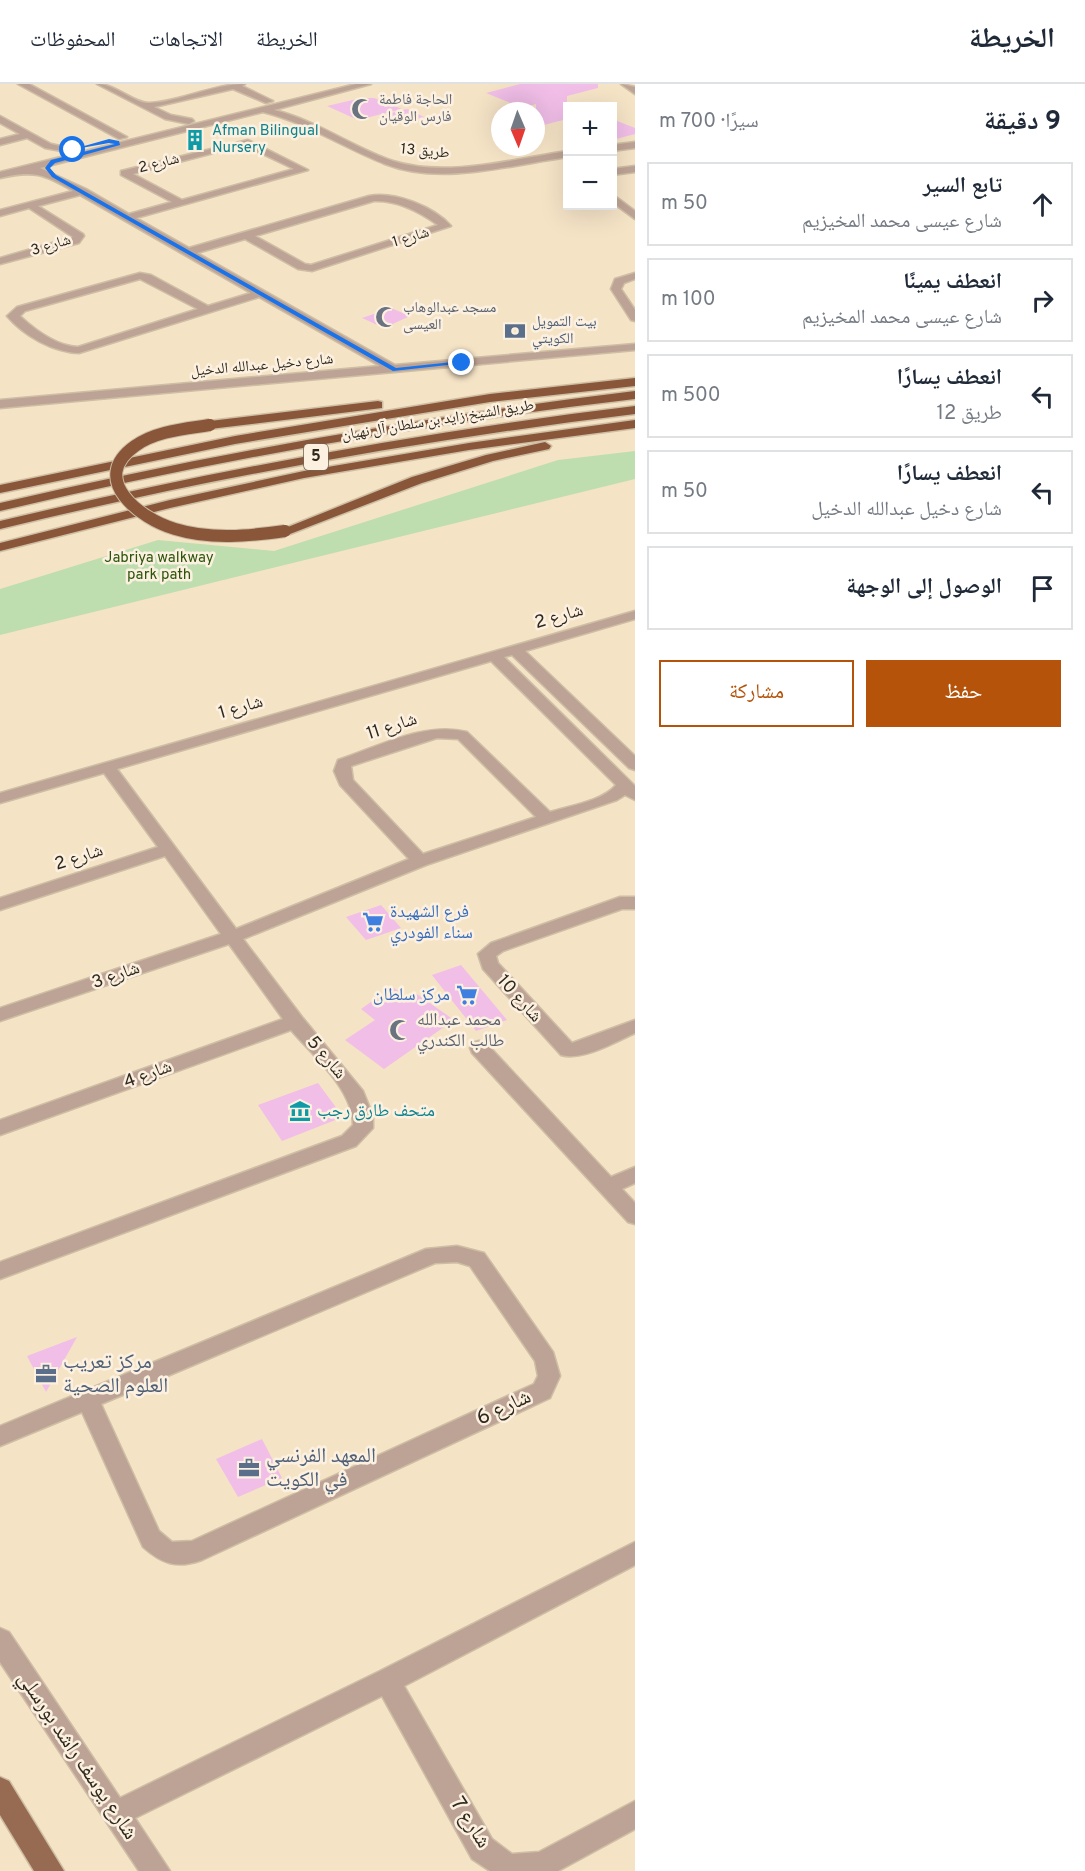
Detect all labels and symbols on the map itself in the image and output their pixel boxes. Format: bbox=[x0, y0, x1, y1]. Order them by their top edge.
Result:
place label: الحاجة فاطمة فارس الوقيان bbox=[379, 91, 452, 127]
mosque icon: الحاجة فاطمة فارس الوقيان bbox=[350, 97, 374, 121]
north arrow bbox=[491, 102, 545, 156]
place label: Afman Bilingual Nursery bbox=[212, 122, 319, 158]
building icon: Afman Bilingual Nursery bbox=[183, 128, 207, 152]
route start bbox=[59, 136, 85, 162]
street label: طريق 13 bbox=[400, 140, 450, 164]
street label: شارع 2 bbox=[137, 150, 181, 178]
street label: شارع 1 bbox=[390, 223, 432, 253]
street label: شارع 3 bbox=[29, 231, 74, 261]
place label: مسجد عبدالوهاب العيسى bbox=[403, 299, 496, 335]
mosque icon: مسجد عبدالوهاب العيسى bbox=[374, 305, 398, 329]
place label: بيت التمويل الكويتي bbox=[532, 313, 597, 349]
bank icon: بيت التمويل الكويتي bbox=[503, 319, 527, 343]
route end bbox=[448, 349, 474, 375]
street label: شارع دخيل عبدالله الدخيل bbox=[190, 350, 334, 382]
street label: طريق الشيخ زايد بن سلطان آل نهيان bbox=[341, 396, 536, 446]
road number: 5 bbox=[304, 444, 328, 470]
park label: Jabriya walkway park path bbox=[104, 549, 214, 585]
street label: شارع 2 bbox=[532, 599, 586, 635]
street label: شارع 1 bbox=[216, 691, 266, 725]
street label: شارع 11 bbox=[364, 708, 420, 746]
street label: شارع 2 bbox=[52, 839, 106, 877]
place label: فرع الشهيدة سناء الفودري bbox=[390, 901, 473, 946]
supermarket icon: فرع الشهيدة سناء الفودري bbox=[361, 910, 385, 934]
street label: شارع 3 bbox=[89, 957, 143, 995]
street label: شارع 10 bbox=[491, 970, 547, 1028]
supermarket icon: مركز سلطان bbox=[455, 983, 479, 1007]
place label: مركز سلطان bbox=[373, 984, 450, 1007]
place label: محمد عبدالله طالب الكندري bbox=[417, 1009, 504, 1054]
mosque icon: محمد عبدالله طالب الكندري bbox=[388, 1018, 412, 1042]
street label: شارع 5 bbox=[301, 1032, 351, 1084]
street label: شارع 4 bbox=[121, 1056, 175, 1094]
museum icon: متحف طارق رجب bbox=[288, 1099, 312, 1123]
place label: متحف طارق رجب bbox=[317, 1100, 435, 1123]
place label: مركز تعريب العلوم الصحية bbox=[63, 1349, 168, 1400]
office icon: مركز تعريب العلوم الصحية bbox=[34, 1362, 58, 1386]
street label: شارع 6 bbox=[472, 1384, 536, 1432]
place label: المعهد الفرنسي في الكويت bbox=[266, 1443, 376, 1495]
office icon: المعهد الفرنسي في الكويت bbox=[237, 1456, 261, 1480]
street label: شارع يوسف راشد بورسلي bbox=[10, 1667, 143, 1846]
street label: شارع 7 bbox=[443, 1792, 497, 1854]

